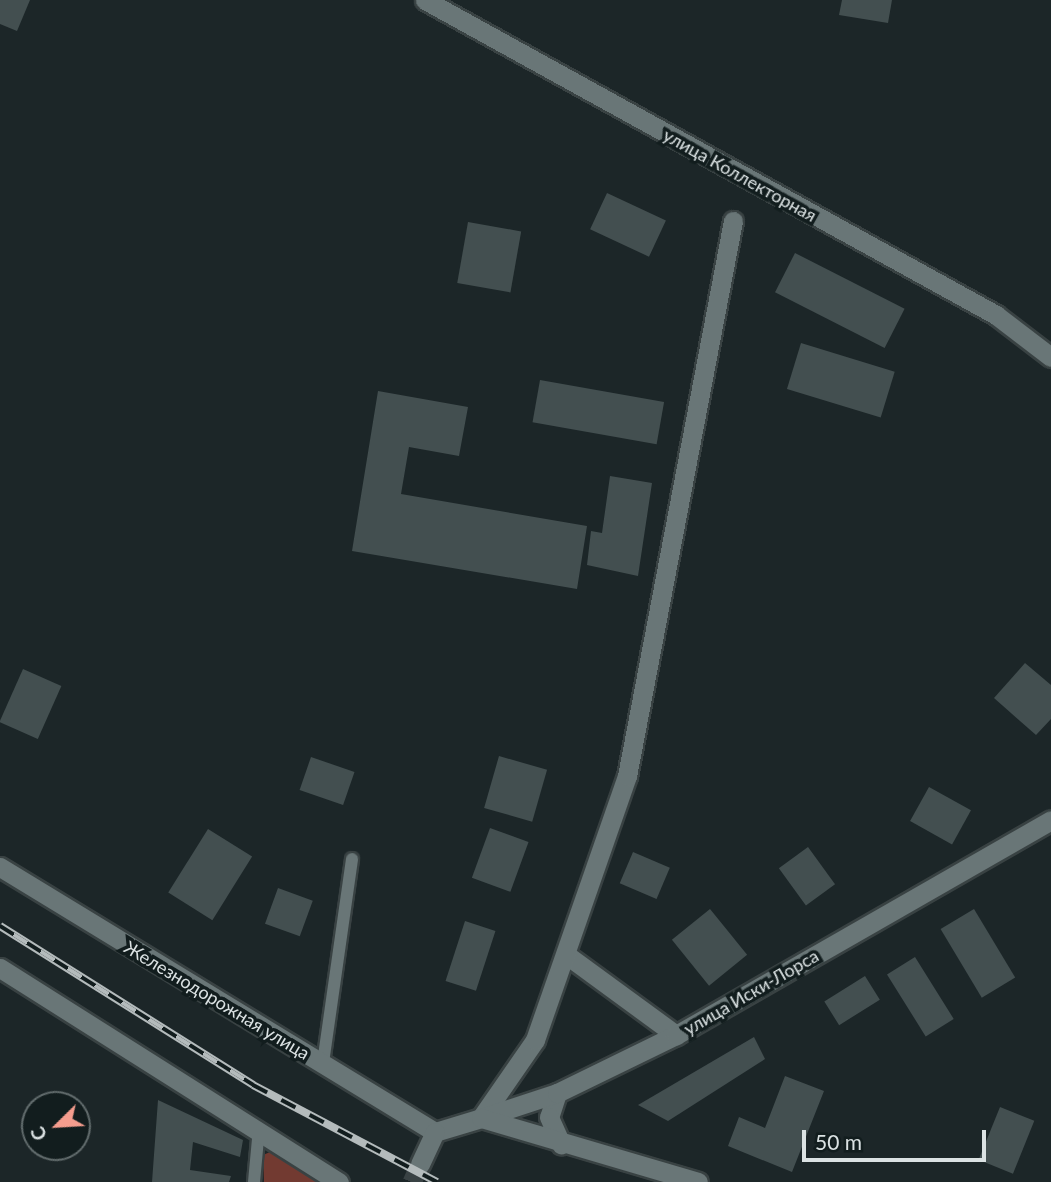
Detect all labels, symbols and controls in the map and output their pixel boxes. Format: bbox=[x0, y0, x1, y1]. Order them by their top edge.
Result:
street label: улица Коллекторная bbox=[660, 124, 820, 226]
street label: Железнодорожная улица bbox=[120, 936, 314, 1064]
street label: улица Иски-Лорса bbox=[680, 945, 822, 1039]
north arrow bbox=[21, 1091, 91, 1161]
scale bar bbox=[806, 1116, 990, 1160]
text: С bbox=[25, 1124, 51, 1144]
text: 50 m bbox=[815, 1129, 862, 1154]

